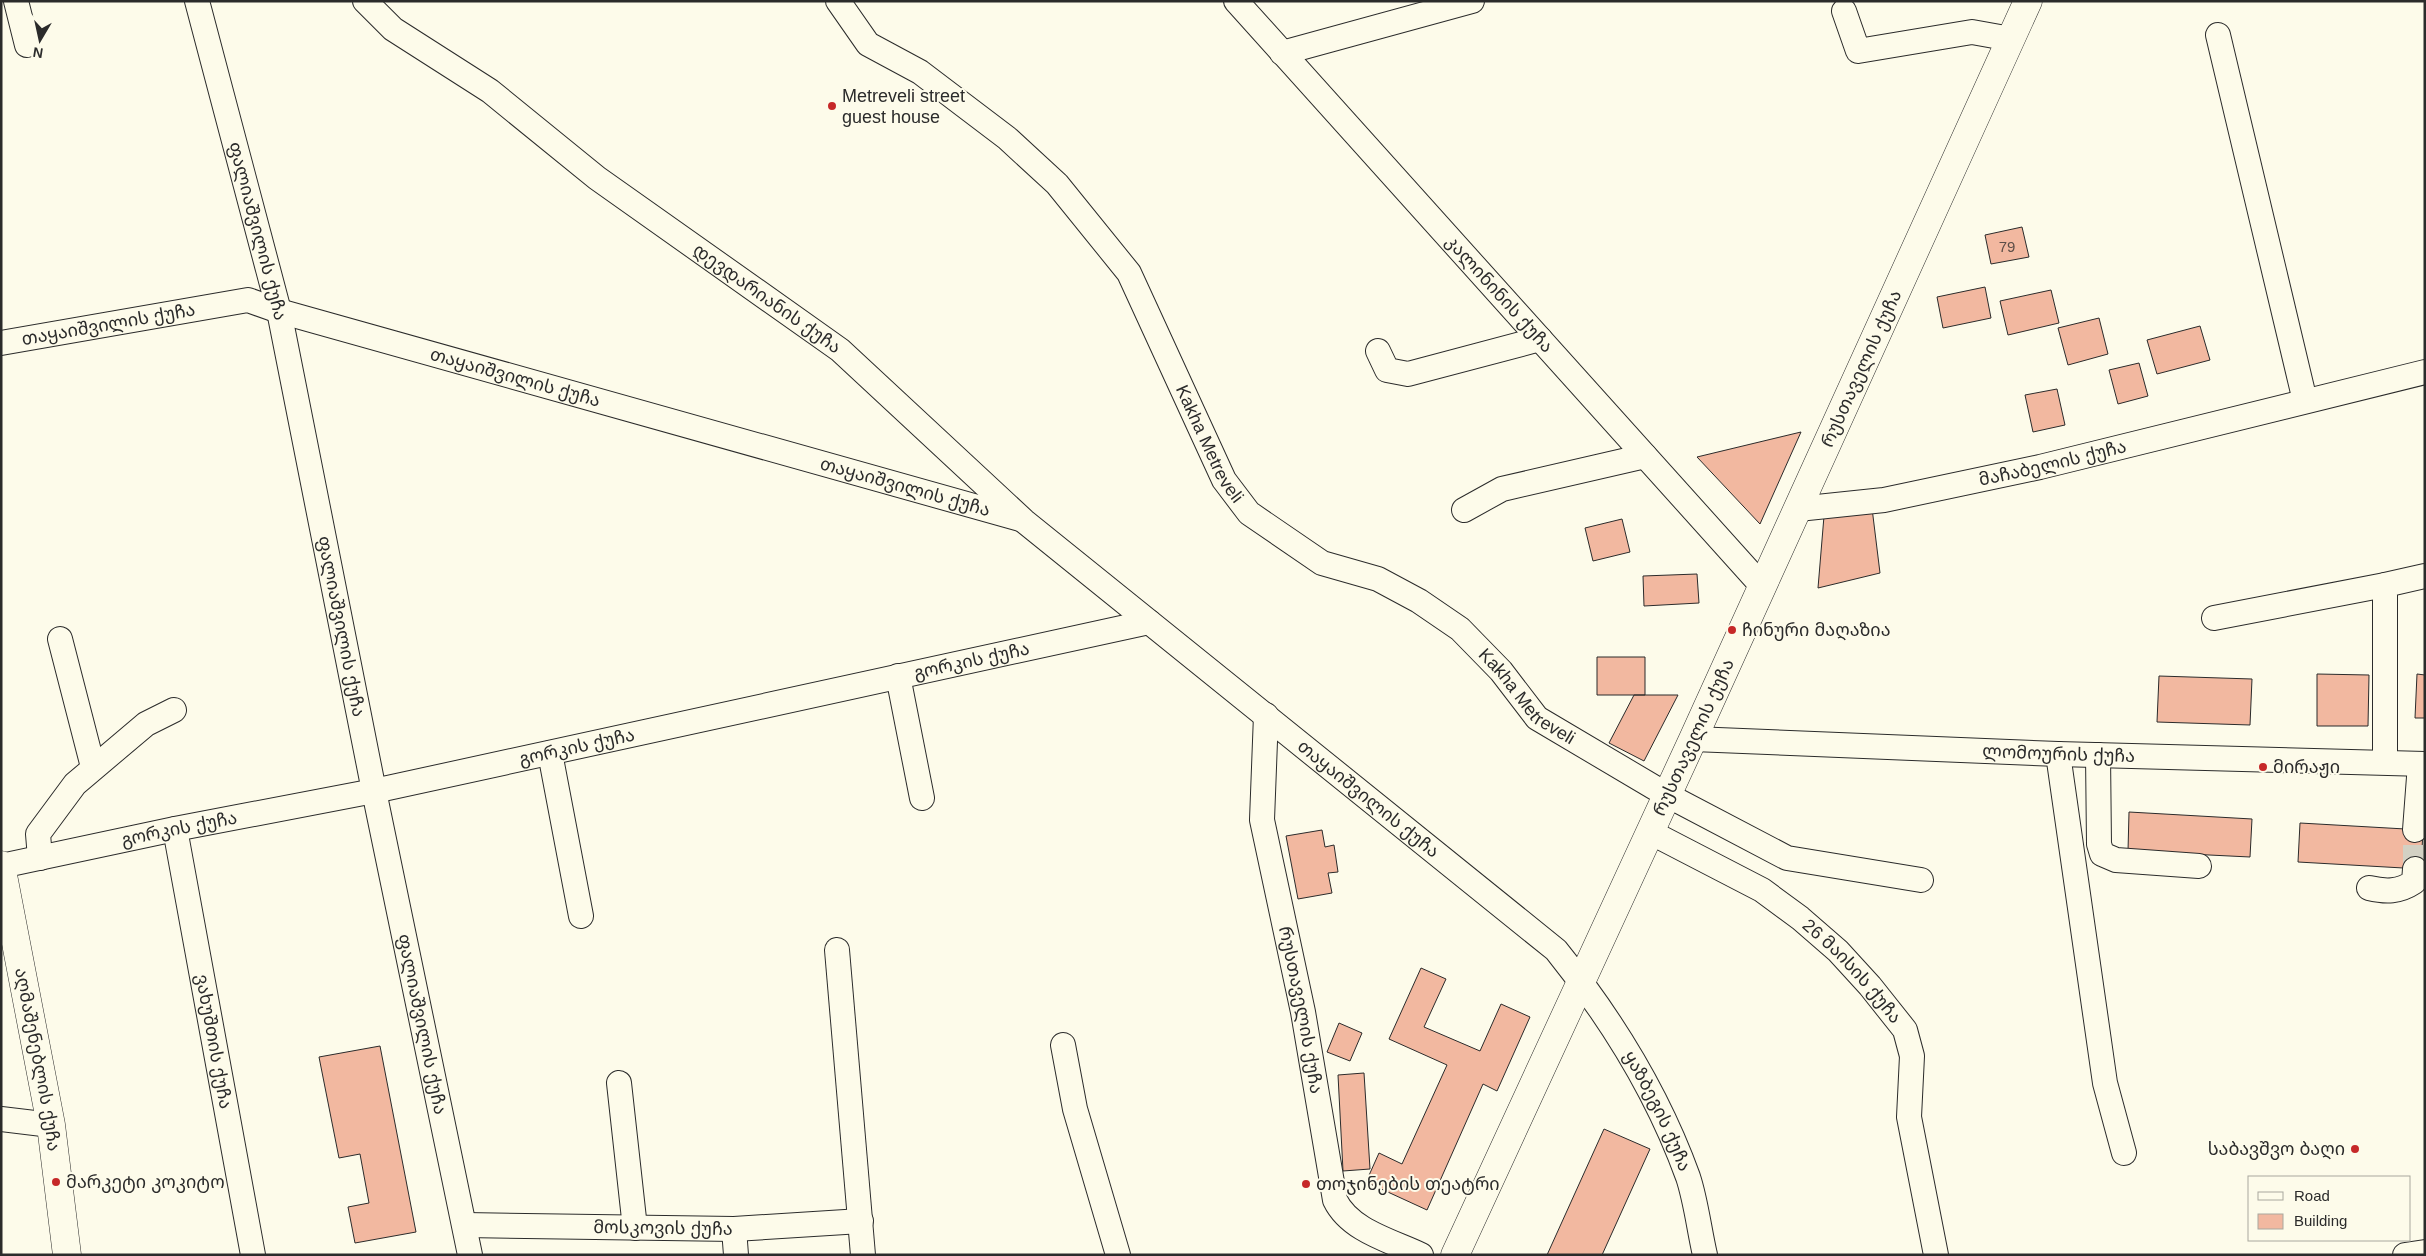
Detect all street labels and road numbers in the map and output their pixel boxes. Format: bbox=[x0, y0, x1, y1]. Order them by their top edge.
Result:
street label: ფალიაშვილის ქუჩა bbox=[224, 140, 291, 322]
street label: კალინინის ქუჩა bbox=[1441, 231, 1557, 357]
street label: დევდარიანის ქუჩა bbox=[689, 239, 845, 357]
street label: რუსთაველის ქუჩა bbox=[1817, 287, 1905, 450]
street label: თაყაიშვილის ქუჩა bbox=[20, 299, 197, 349]
street label: თაყაიშვილის ქუჩა bbox=[428, 344, 603, 411]
street label: Kakha Metreveli bbox=[1172, 382, 1247, 507]
street label: მაჩაბელის ქუჩა bbox=[1977, 436, 2128, 490]
street label: თაყაიშვილის ქუჩა bbox=[818, 453, 993, 520]
street label: ფალიაშვილის ქუჩა bbox=[313, 534, 369, 718]
street label: გორკის ქუჩა bbox=[912, 638, 1031, 684]
street label: Kakha Metreveli bbox=[1475, 644, 1579, 748]
street label: რუსთაველის ქუჩა bbox=[1649, 656, 1738, 819]
street label: გორკის ქუჩა bbox=[517, 724, 636, 770]
street label: თაყაიშვილის ქუჩა bbox=[1294, 736, 1443, 862]
street label: ლომოურის ქუჩა bbox=[1982, 741, 2135, 767]
street label: გორკის ქუჩა bbox=[119, 807, 239, 851]
street label: 26 მაისის ქუჩა bbox=[1799, 915, 1906, 1027]
street label: რუსთაველის ქუჩა bbox=[1275, 924, 1327, 1095]
street label: ფალიაშვილის ქუჩა bbox=[393, 932, 451, 1116]
street label: აღმაშენებლის ქუჩა bbox=[11, 966, 64, 1152]
street label: ვახუშთის ქუჩა bbox=[191, 972, 236, 1110]
street label: ყაზბეგის ქუჩა bbox=[1619, 1047, 1695, 1174]
street label: მოსკოვის ქუჩა bbox=[593, 1217, 733, 1240]

